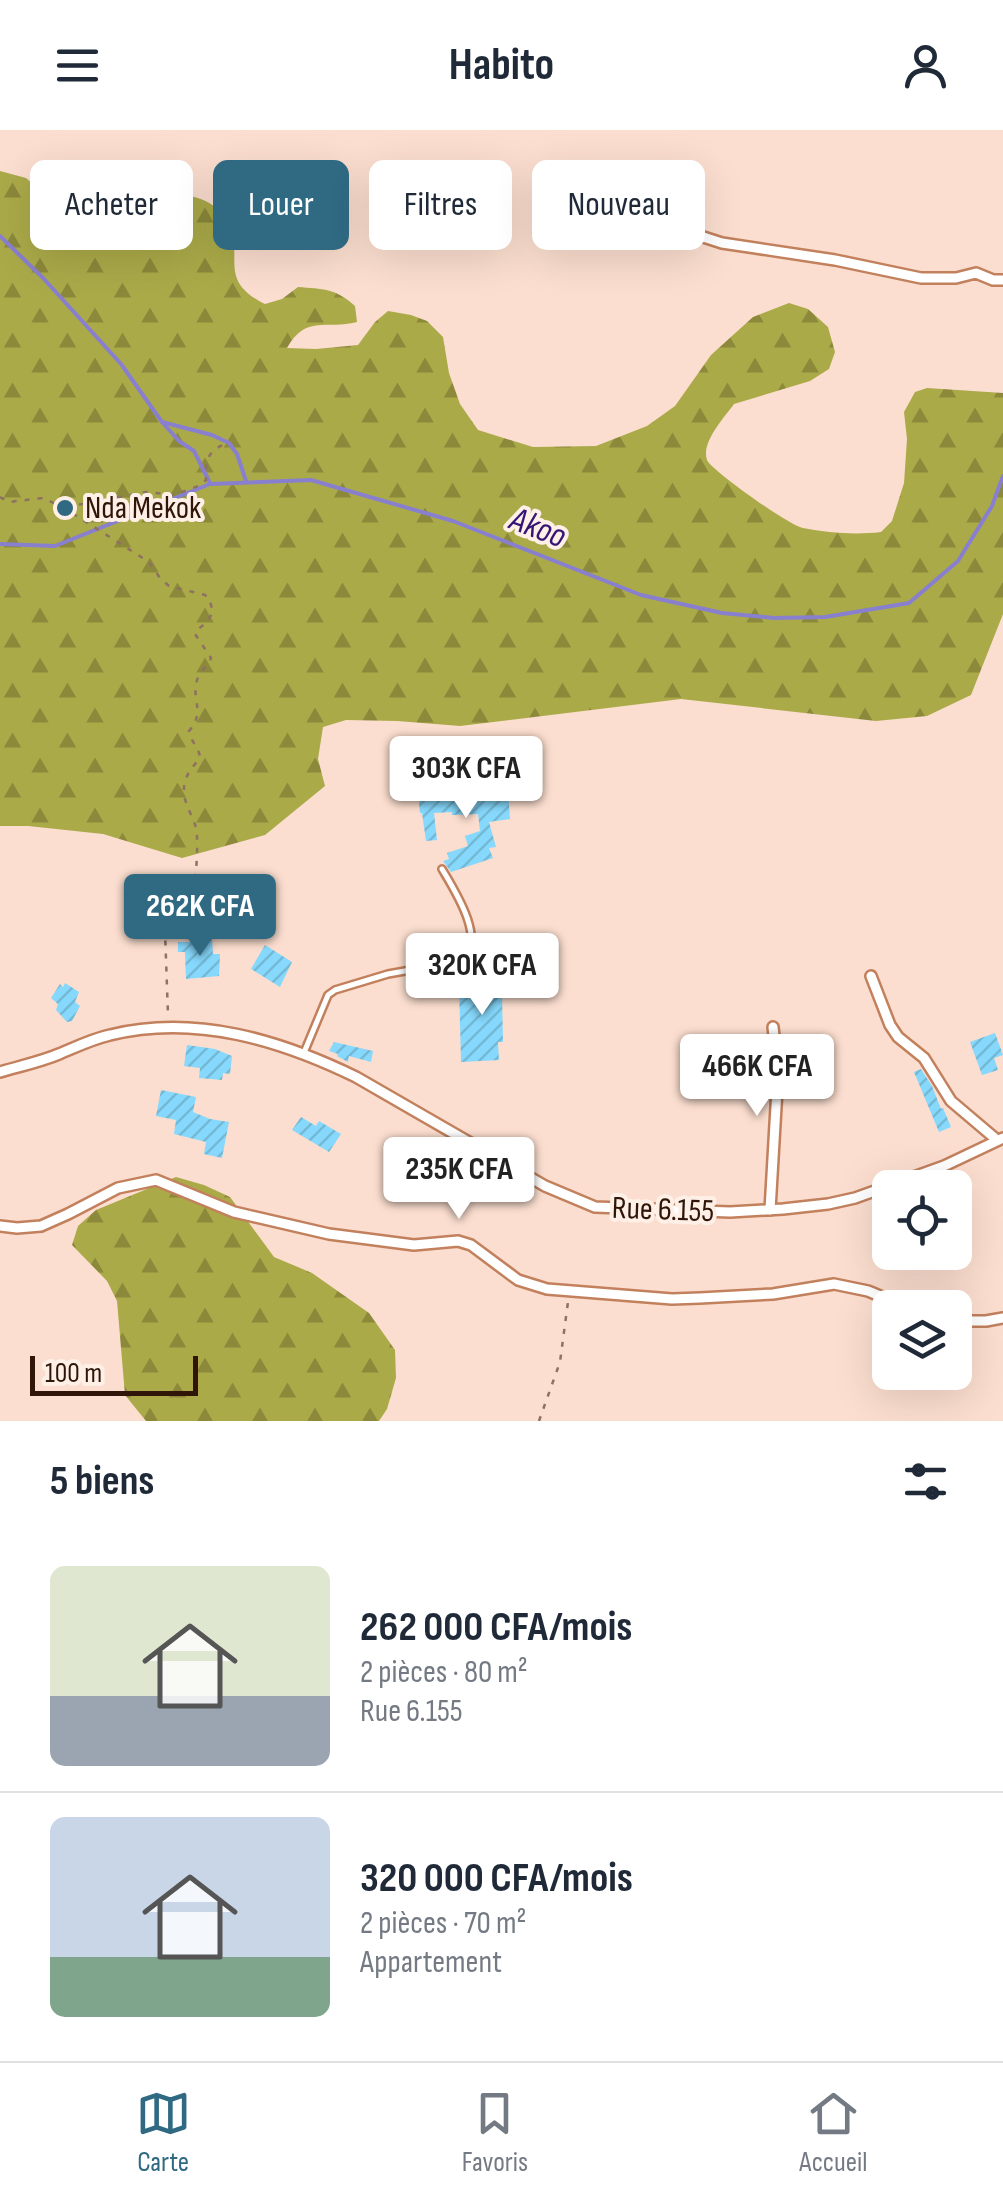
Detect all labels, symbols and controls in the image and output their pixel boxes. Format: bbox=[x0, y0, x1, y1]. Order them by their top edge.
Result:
icon: menu bbox=[50, 38, 105, 93]
text: Habito bbox=[449, 38, 554, 93]
icon: person bbox=[898, 38, 953, 93]
chip: Acheter bbox=[30, 160, 193, 250]
chip: Louer bbox=[213, 160, 349, 250]
chip: Filtres bbox=[369, 160, 512, 250]
chip: Nouveau bbox=[532, 160, 705, 250]
place label: Nda Mekok bbox=[85, 489, 201, 528]
marker: Nda Mekok bbox=[54, 497, 76, 519]
water label: Akoo bbox=[502, 497, 572, 558]
pin: 303K CFA bbox=[363, 736, 569, 821]
text: 303K CFA bbox=[412, 749, 520, 788]
pin: 262K CFA bbox=[97, 874, 303, 959]
text: 262K CFA bbox=[146, 887, 254, 926]
pin: 320K CFA bbox=[379, 933, 585, 1018]
text: 320K CFA bbox=[428, 946, 536, 985]
pin: 466K CFA bbox=[654, 1034, 860, 1119]
text: 466K CFA bbox=[702, 1047, 812, 1086]
pin: 235K CFA bbox=[356, 1137, 562, 1222]
text: 235K CFA bbox=[405, 1150, 513, 1189]
map controls bbox=[872, 1170, 972, 1390]
button: locate bbox=[872, 1170, 972, 1270]
street label: Rue 6.155 bbox=[611, 1189, 715, 1231]
button: layers bbox=[872, 1290, 972, 1390]
scale bar bbox=[30, 1351, 198, 1396]
text: 100 m bbox=[45, 1357, 102, 1390]
icon: filters bbox=[898, 1454, 953, 1509]
text: 5 biens bbox=[50, 1456, 155, 1507]
text: 262 000 CFA/mois bbox=[360, 1602, 632, 1653]
icon: home bbox=[130, 1606, 250, 1726]
text: 2 pièces · 80 m² bbox=[360, 1653, 528, 1692]
text: Rue 6.155 bbox=[360, 1692, 463, 1731]
text: 320 000 CFA/mois bbox=[360, 1853, 633, 1904]
icon: home bbox=[130, 1857, 250, 1977]
text: 2 pièces · 70 m² bbox=[360, 1904, 526, 1943]
text: Appartement bbox=[360, 1943, 502, 1982]
tab: Carte bbox=[136, 2086, 191, 2179]
tab: Favoris bbox=[462, 2086, 528, 2179]
tab: Accueil bbox=[799, 2086, 867, 2179]

